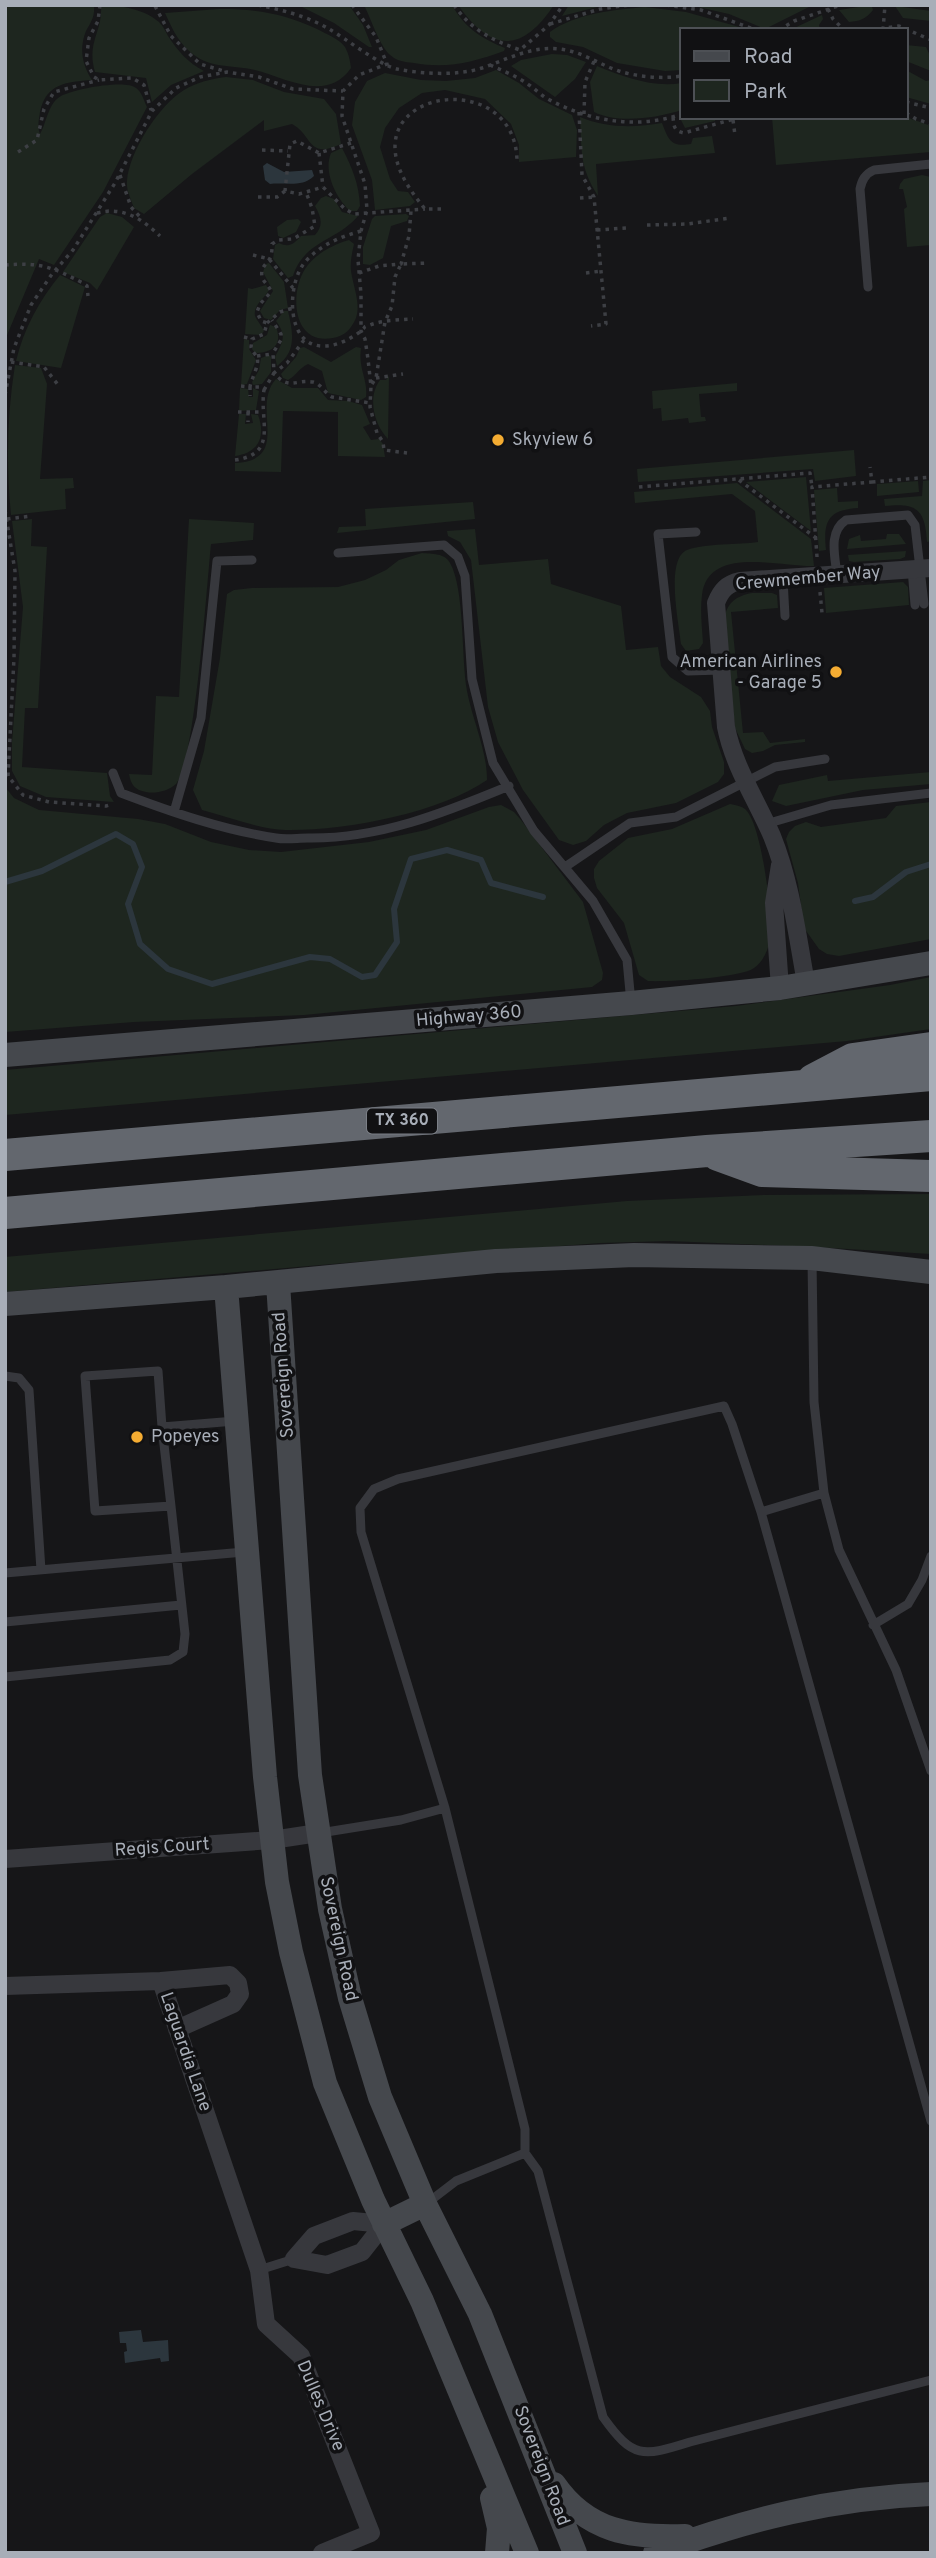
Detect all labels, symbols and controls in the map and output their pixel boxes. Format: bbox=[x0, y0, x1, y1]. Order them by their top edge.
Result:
legend bbox=[680, 28, 908, 119]
text: Road bbox=[744, 44, 793, 71]
text: Park bbox=[744, 79, 787, 106]
place label: Skyview 6 bbox=[512, 429, 593, 452]
marker: Skyview 6 bbox=[490, 432, 506, 448]
street label: Crewmember Way bbox=[734, 561, 882, 597]
place label: American Airlines - Garage 5 bbox=[679, 651, 822, 695]
marker: American Airlines - Garage 5 bbox=[828, 664, 844, 680]
street label: Highway 360 bbox=[415, 1001, 523, 1033]
road number: TX 360 bbox=[367, 1108, 437, 1134]
street label: Sovereign Road bbox=[268, 1311, 300, 1439]
place label: Popeyes bbox=[151, 1426, 220, 1449]
marker: Popeyes bbox=[129, 1429, 145, 1445]
street label: Regis Court bbox=[114, 1833, 210, 1863]
street label: Sovereign Road bbox=[314, 1875, 362, 2003]
street label: Laguardia Lane bbox=[154, 1989, 216, 2115]
street label: Dulles Drive bbox=[291, 2357, 349, 2455]
street label: Sovereign Road bbox=[508, 2403, 574, 2529]

